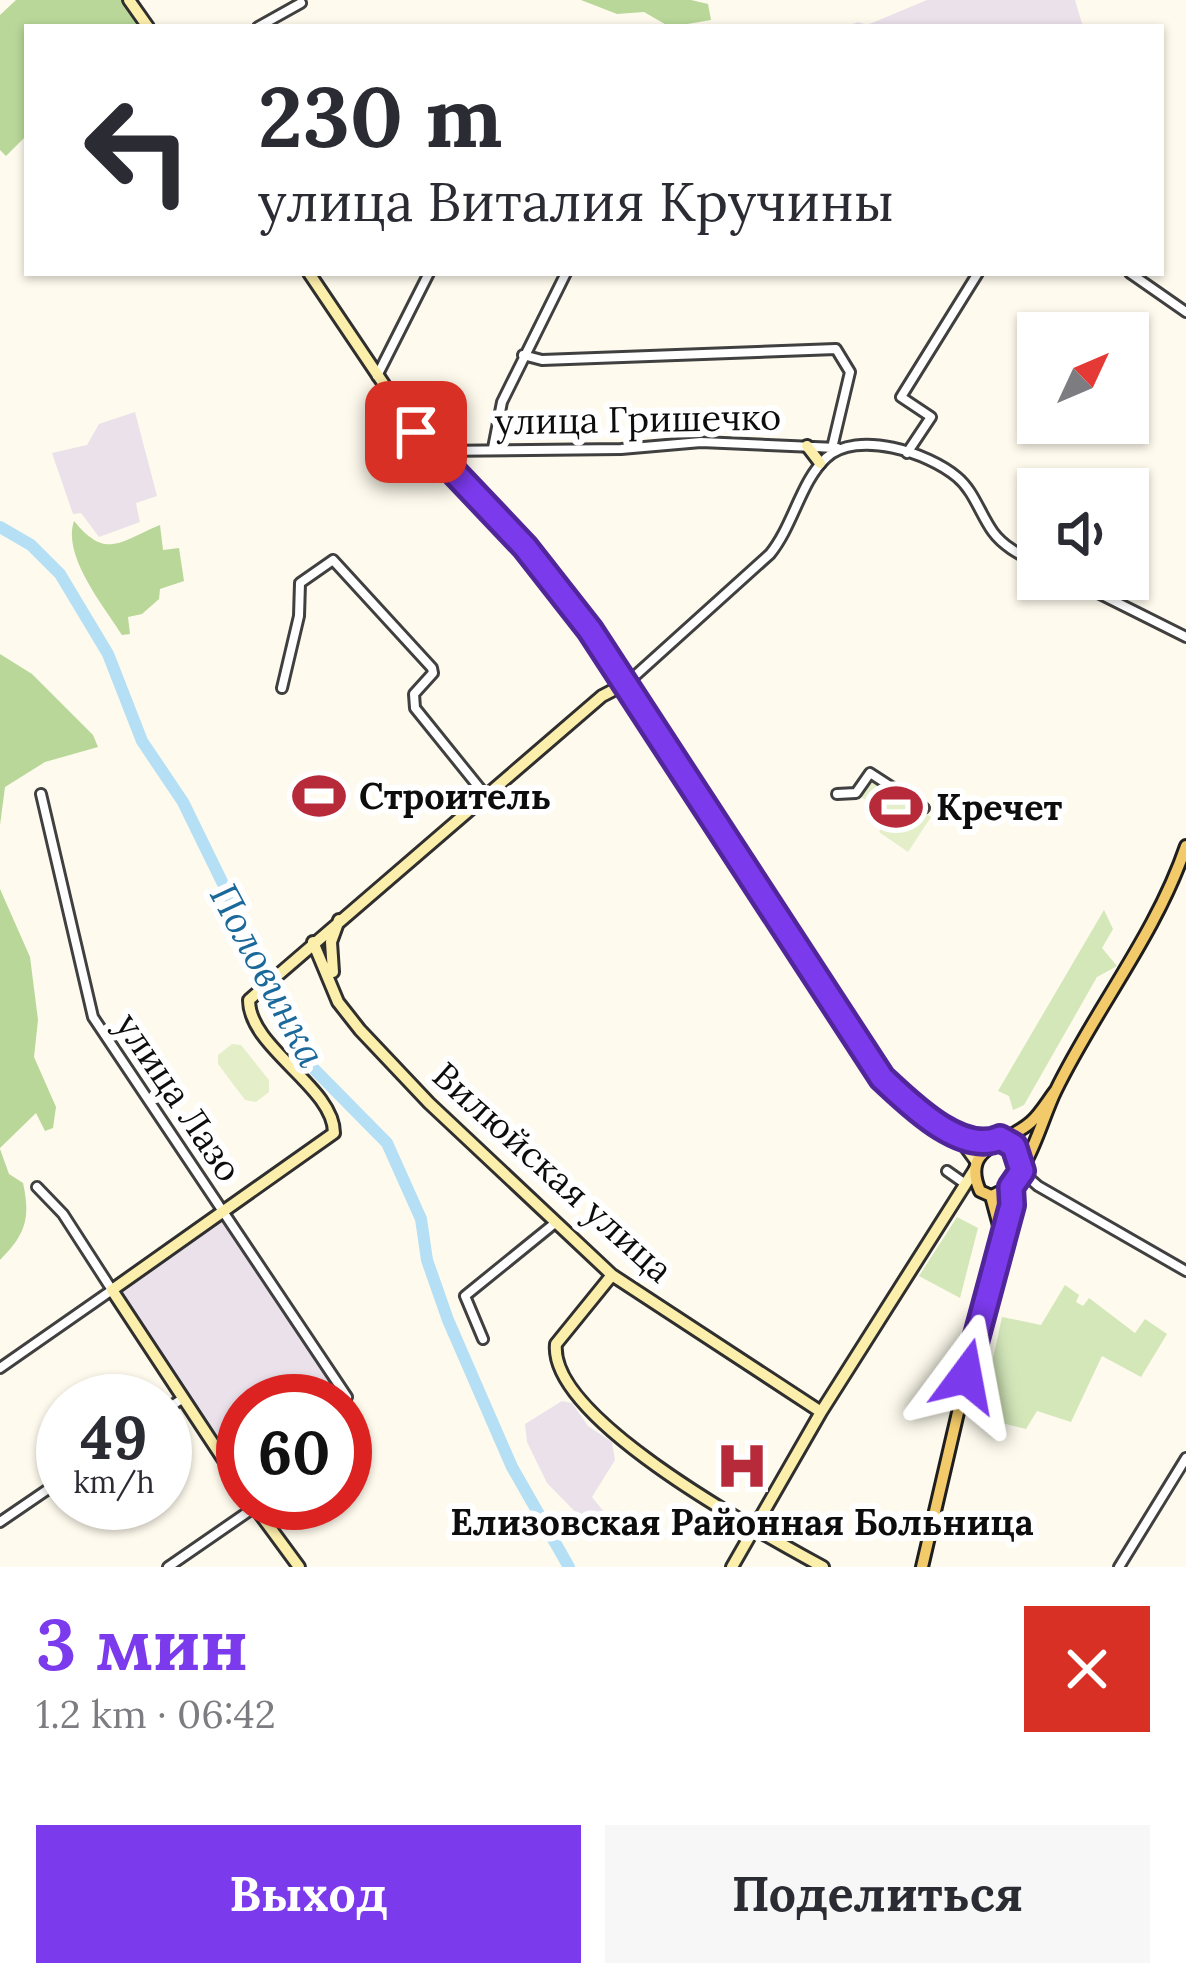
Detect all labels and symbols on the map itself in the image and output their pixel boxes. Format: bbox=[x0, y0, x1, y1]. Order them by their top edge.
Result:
north arrow bbox=[1017, 312, 1149, 444]
pin bbox=[365, 381, 467, 483]
street label: улица Гришечко bbox=[494, 394, 782, 444]
sports icon: Строитель bbox=[290, 767, 348, 825]
place label: Строитель bbox=[359, 773, 551, 819]
sports icon: Кречет bbox=[867, 778, 925, 836]
place label: Кречет bbox=[936, 784, 1062, 830]
water label: Половинка bbox=[199, 875, 337, 1076]
street label: улица Лазо bbox=[106, 1004, 252, 1190]
street label: Вилюйская улица bbox=[423, 1052, 683, 1292]
position arrow bbox=[903, 1313, 1029, 1439]
speed limit sign: 60 bbox=[216, 1374, 372, 1530]
hospital icon: Елизовская Районная Больница bbox=[713, 1437, 771, 1495]
place label: Елизовская Районная Больница bbox=[450, 1499, 1034, 1545]

